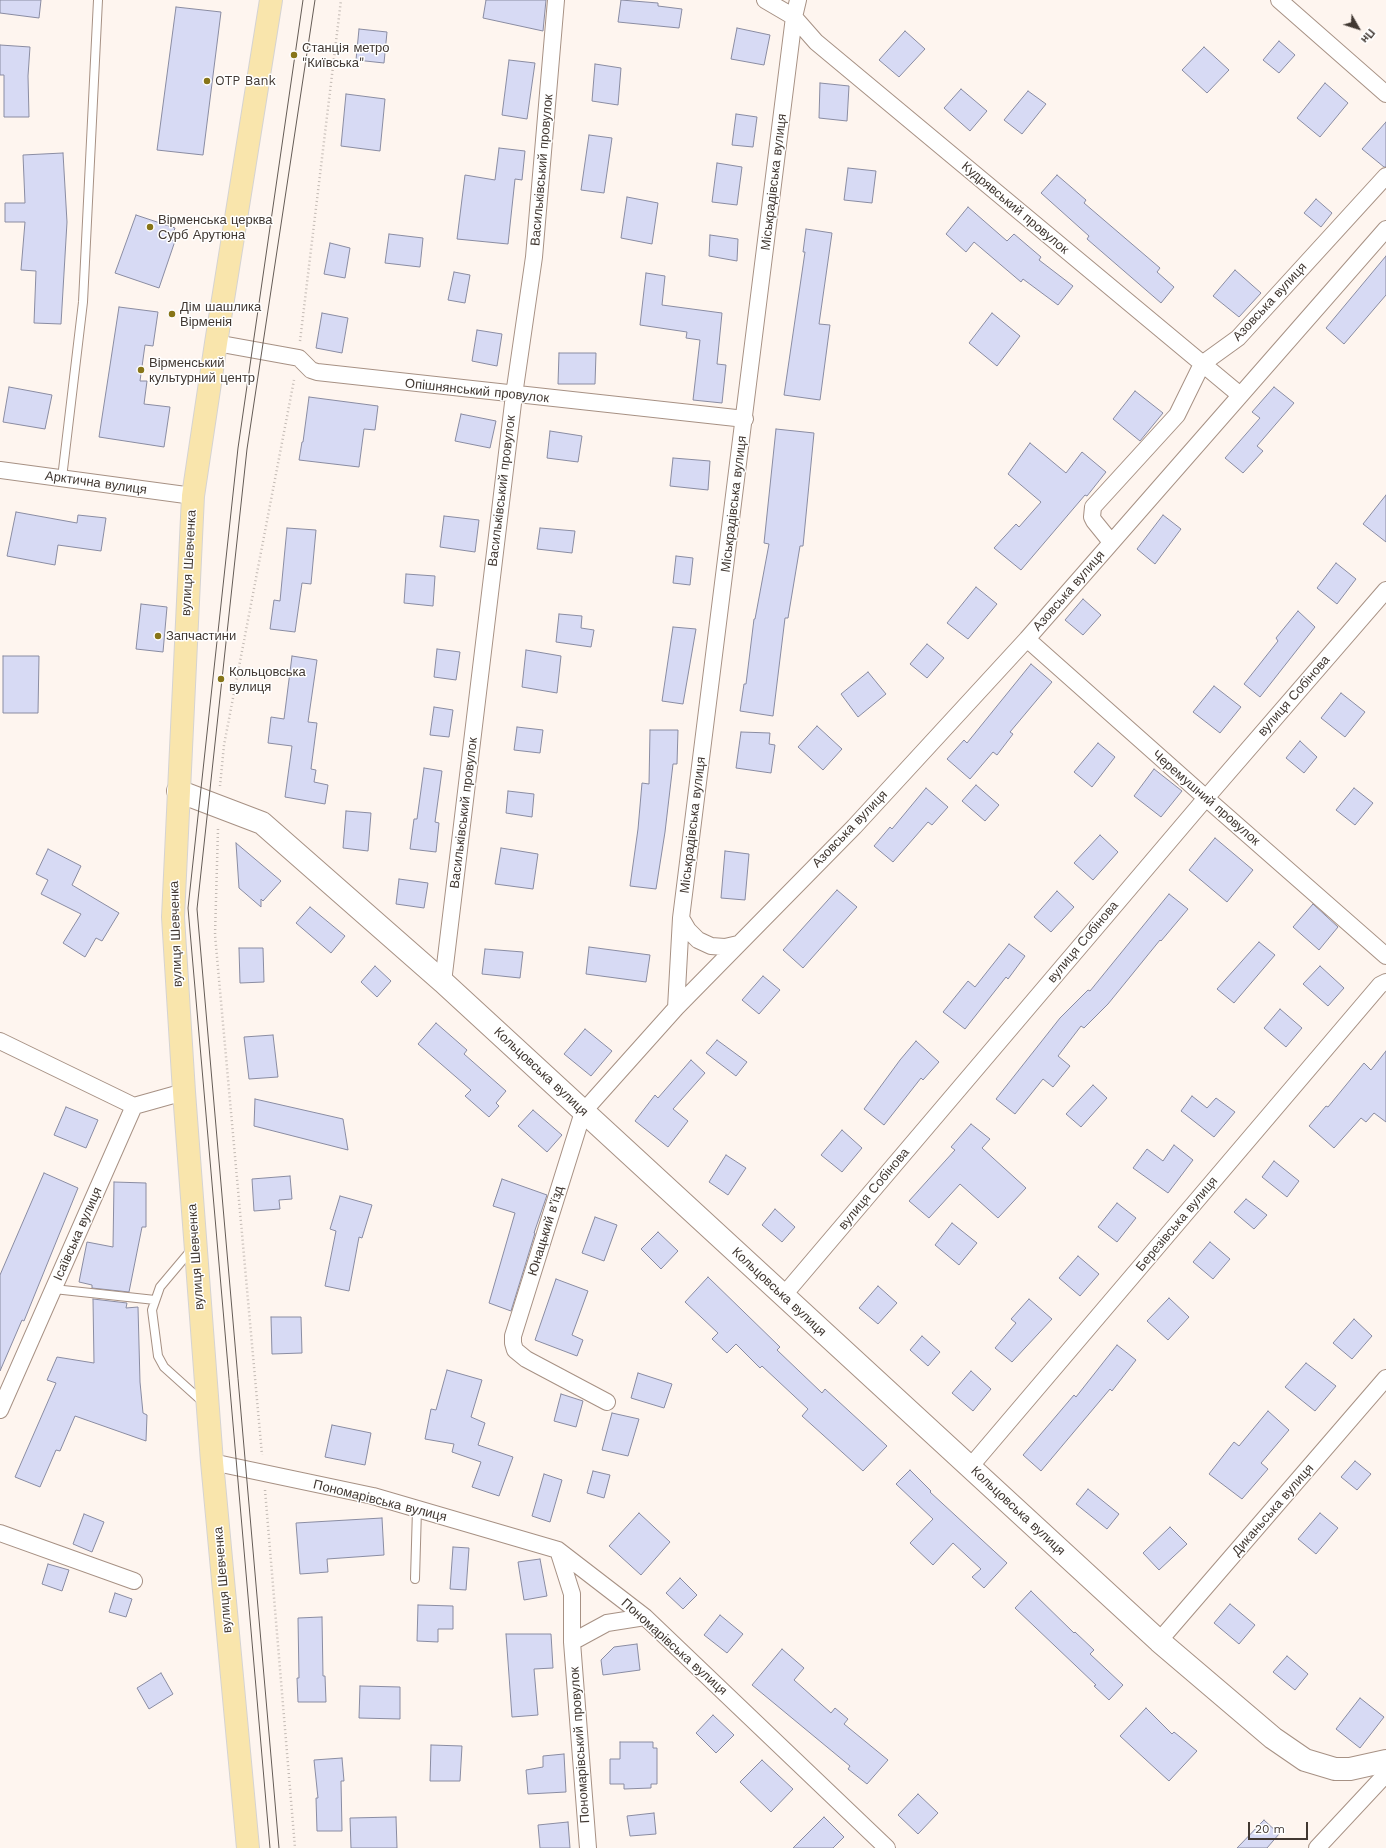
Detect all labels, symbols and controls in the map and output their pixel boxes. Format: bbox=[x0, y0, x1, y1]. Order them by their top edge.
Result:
north arrow bbox=[1338, 8, 1378, 48]
text: Пн bbox=[1358, 26, 1377, 46]
place label: Станція метро "Київська" bbox=[302, 40, 390, 71]
marker: Станція метро "Київська" bbox=[289, 50, 299, 60]
place label: OTP Bank bbox=[215, 73, 276, 89]
marker: OTP Bank bbox=[202, 76, 212, 86]
street label: Васильківський провулок bbox=[528, 93, 556, 247]
street label: Міськрадівська вулиця bbox=[758, 113, 790, 251]
street label: Кудрявський провулок bbox=[958, 159, 1072, 257]
place label: Вірменська церква Сурб Арутюна bbox=[158, 212, 272, 243]
marker: Вірменська церква Сурб Арутюна bbox=[145, 222, 155, 232]
street label: Азовська вулиця bbox=[1230, 260, 1310, 344]
place label: Дім шашлика Вірменія bbox=[180, 299, 261, 330]
marker: Дім шашлика Вірменія bbox=[167, 309, 177, 319]
place label: Вірменський культурний центр bbox=[149, 355, 255, 386]
marker: Вірменський культурний центр bbox=[136, 365, 146, 375]
street label: Опішнянський провулок bbox=[404, 376, 550, 406]
street label: Васильківський провулок bbox=[485, 414, 519, 568]
street label: Міськрадівська вулиця bbox=[718, 435, 750, 573]
street label: Арктична вулиця bbox=[44, 468, 148, 498]
street label: вулиця Шевченка bbox=[178, 509, 200, 617]
street label: Азовська вулиця bbox=[1030, 548, 1108, 634]
place label: Запчастини bbox=[166, 628, 236, 644]
marker: Запчастини bbox=[153, 631, 163, 641]
street label: вулиця Собінова bbox=[1255, 652, 1333, 740]
place label: Кольцовська вулиця bbox=[229, 664, 306, 695]
marker: Кольцовська вулиця bbox=[216, 674, 226, 684]
street label: Васильківський провулок bbox=[447, 736, 481, 890]
street label: Черемушний провулок bbox=[1149, 747, 1263, 849]
street label: Міськрадівська вулиця bbox=[677, 756, 709, 894]
street label: Азовська вулиця bbox=[809, 787, 891, 871]
street label: вулиця Шевченка bbox=[166, 881, 186, 987]
street label: вулиця Собінова bbox=[1044, 898, 1122, 986]
street label: Кольцовська вулиця bbox=[491, 1024, 591, 1120]
street label: вулиця Собінова bbox=[835, 1145, 913, 1233]
street label: Березівська вулиця bbox=[1133, 1174, 1221, 1274]
street label: Юнацький в’їзд bbox=[525, 1184, 567, 1278]
street label: Ісаївська вулиця bbox=[50, 1185, 106, 1283]
street label: вулиця Шевченка bbox=[185, 1203, 207, 1311]
street label: Кольцовська вулиця bbox=[729, 1244, 829, 1340]
street label: Диканьська вулиця bbox=[1229, 1461, 1317, 1559]
street label: Кольцовська вулиця bbox=[968, 1463, 1068, 1559]
street label: Пономарівська вулиця bbox=[312, 1477, 448, 1525]
street label: вулиця Шевченка bbox=[211, 1526, 235, 1634]
street label: Пономарівська вулиця bbox=[618, 1595, 730, 1699]
street label: Пономарівський провулок bbox=[567, 1666, 593, 1824]
scale bar bbox=[1250, 1814, 1310, 1840]
text: 20 m bbox=[1255, 1822, 1285, 1836]

